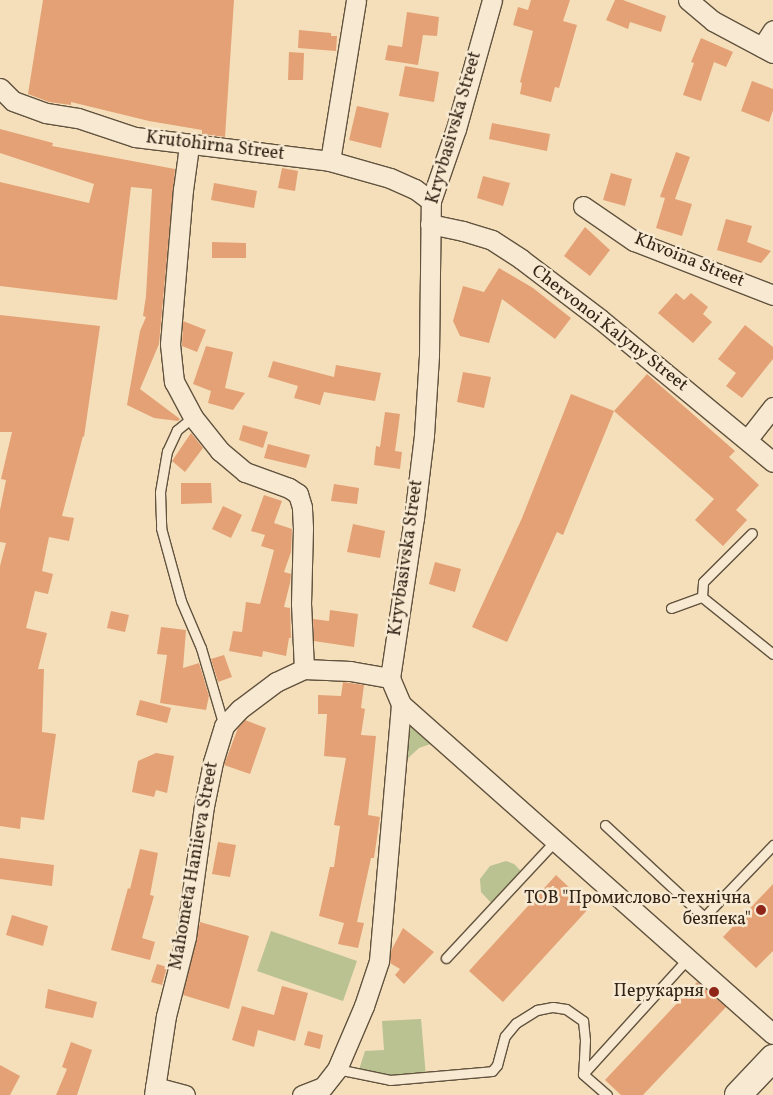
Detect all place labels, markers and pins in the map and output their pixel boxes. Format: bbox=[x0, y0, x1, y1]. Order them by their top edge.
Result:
place label: ТОВ "Промислово-технічна безпека" bbox=[524, 889, 751, 932]
marker: ТОВ "Промислово-технічна безпека" bbox=[755, 904, 767, 916]
place label: Перукарня bbox=[614, 981, 704, 1003]
marker: Перукарня bbox=[708, 986, 720, 998]

